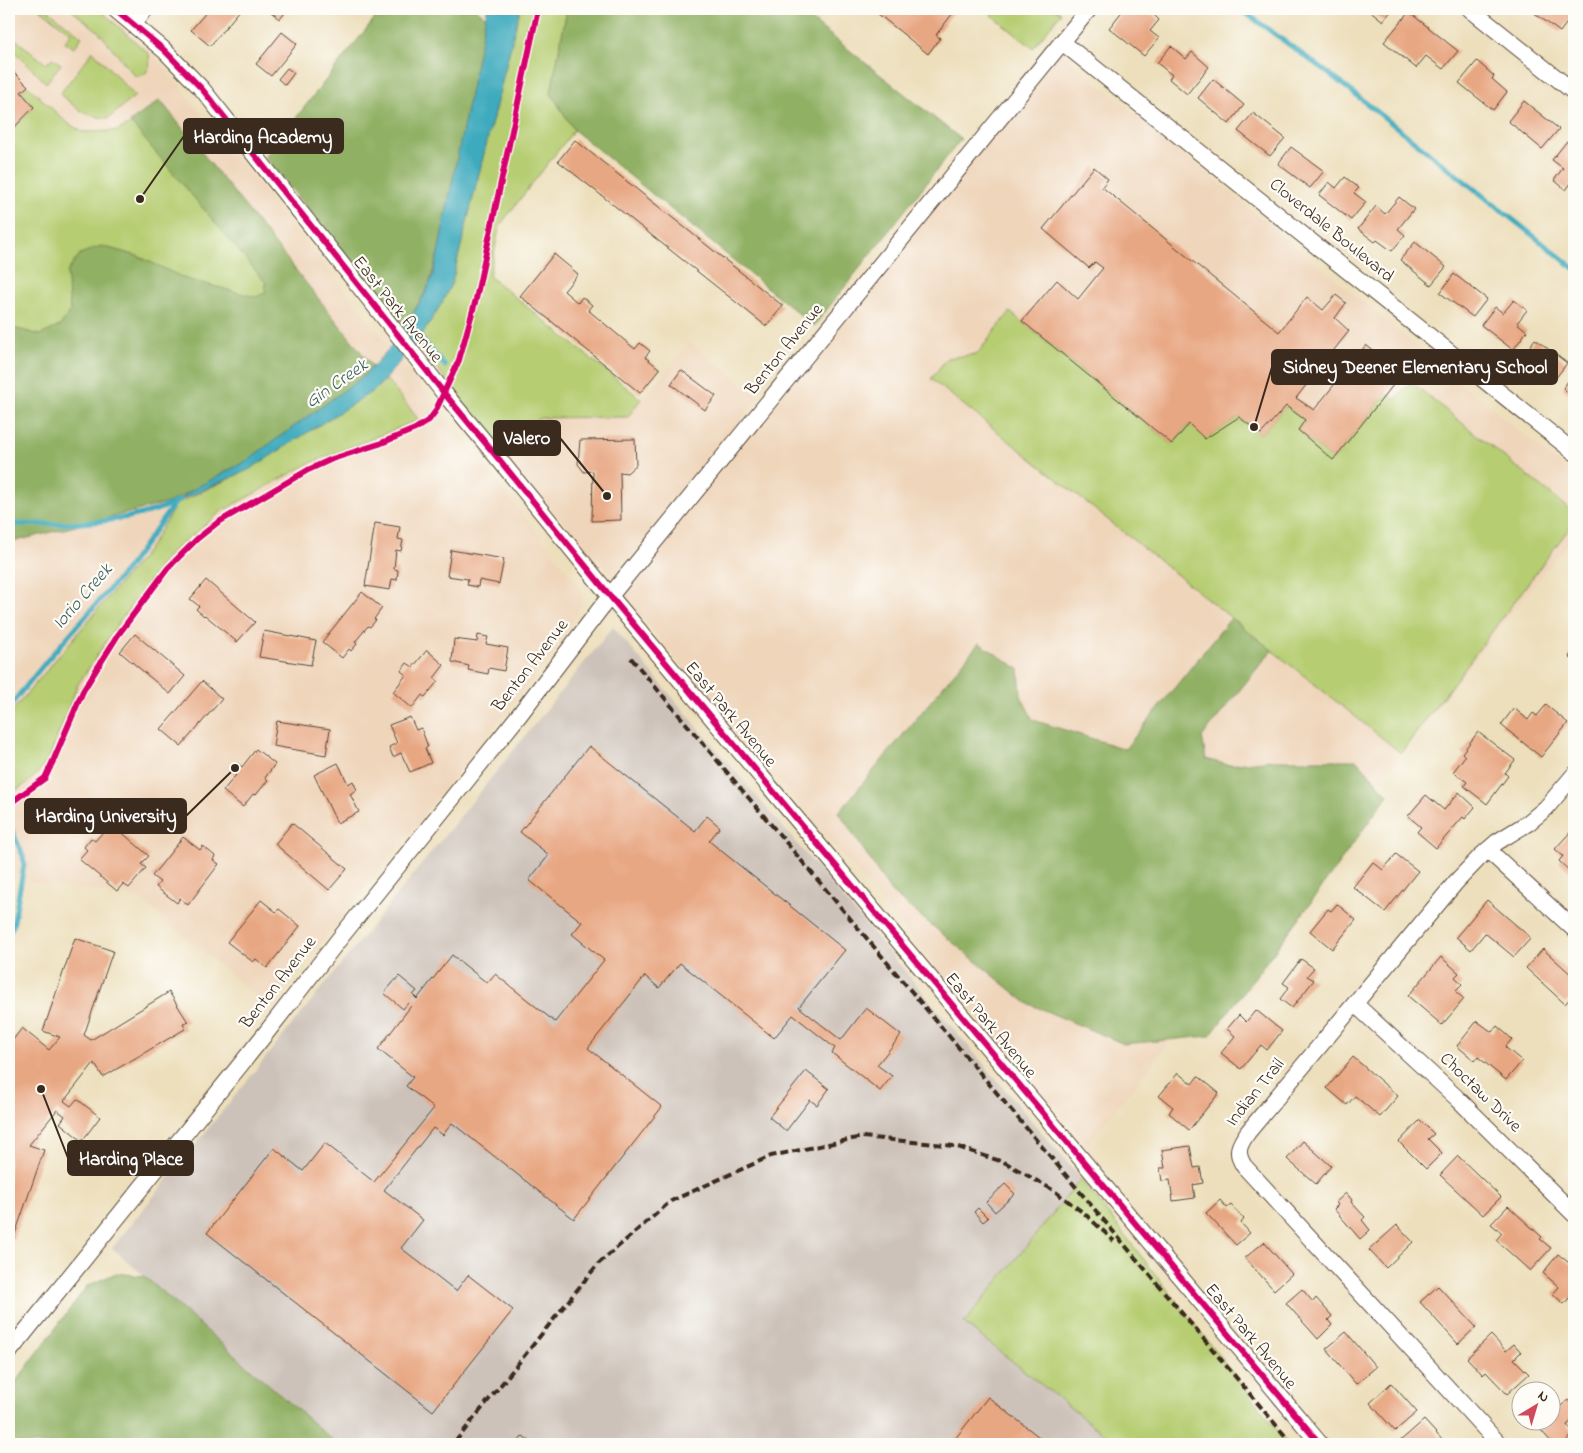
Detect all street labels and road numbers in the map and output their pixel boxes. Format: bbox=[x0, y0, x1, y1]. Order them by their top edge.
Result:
street label: Cloverdale Boulevard bbox=[1263, 172, 1399, 290]
street label: East Park Avenue bbox=[346, 251, 449, 370]
street label: Benton Avenue bbox=[739, 298, 831, 402]
street label: Benton Avenue bbox=[486, 613, 576, 719]
street label: East Park Avenue bbox=[678, 656, 783, 774]
street label: Benton Avenue bbox=[234, 930, 324, 1036]
street label: East Park Avenue bbox=[938, 967, 1043, 1085]
street label: Choctaw Drive bbox=[1433, 1047, 1528, 1140]
street label: Indian Trail bbox=[1220, 1053, 1292, 1133]
street label: East Park Avenue bbox=[1198, 1278, 1303, 1396]

